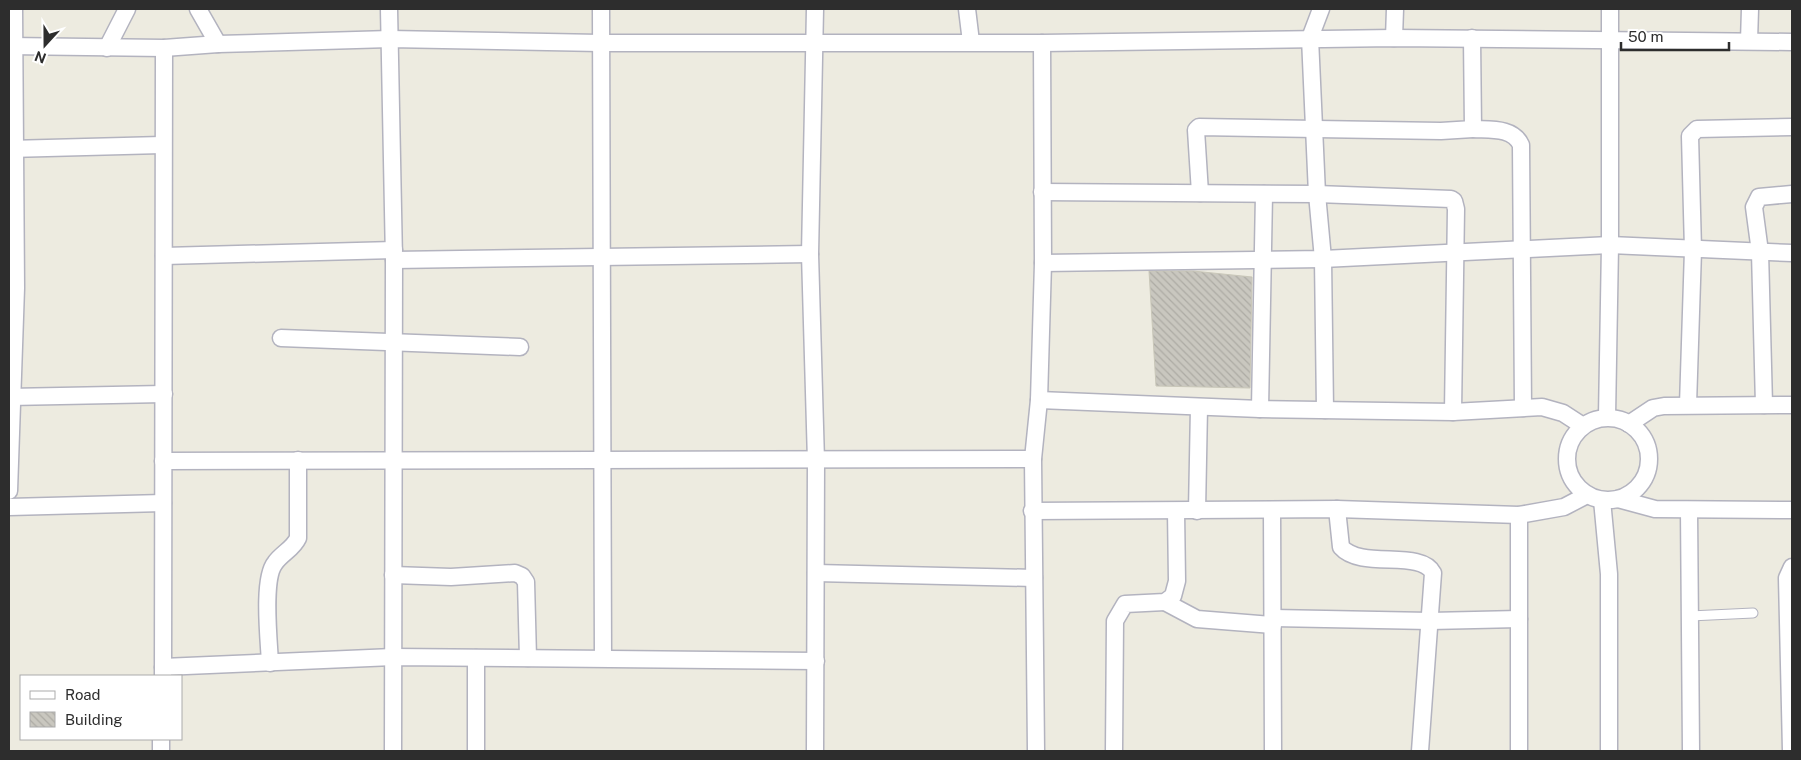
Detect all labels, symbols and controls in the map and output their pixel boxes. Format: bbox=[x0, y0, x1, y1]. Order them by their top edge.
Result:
north arrow bbox=[20, 20, 70, 70]
scale bar bbox=[1621, 20, 1728, 52]
text: 50 m bbox=[1628, 28, 1663, 45]
text: N bbox=[32, 48, 48, 67]
legend bbox=[20, 675, 182, 740]
text: Road bbox=[65, 686, 101, 703]
text: Building bbox=[65, 711, 123, 728]

